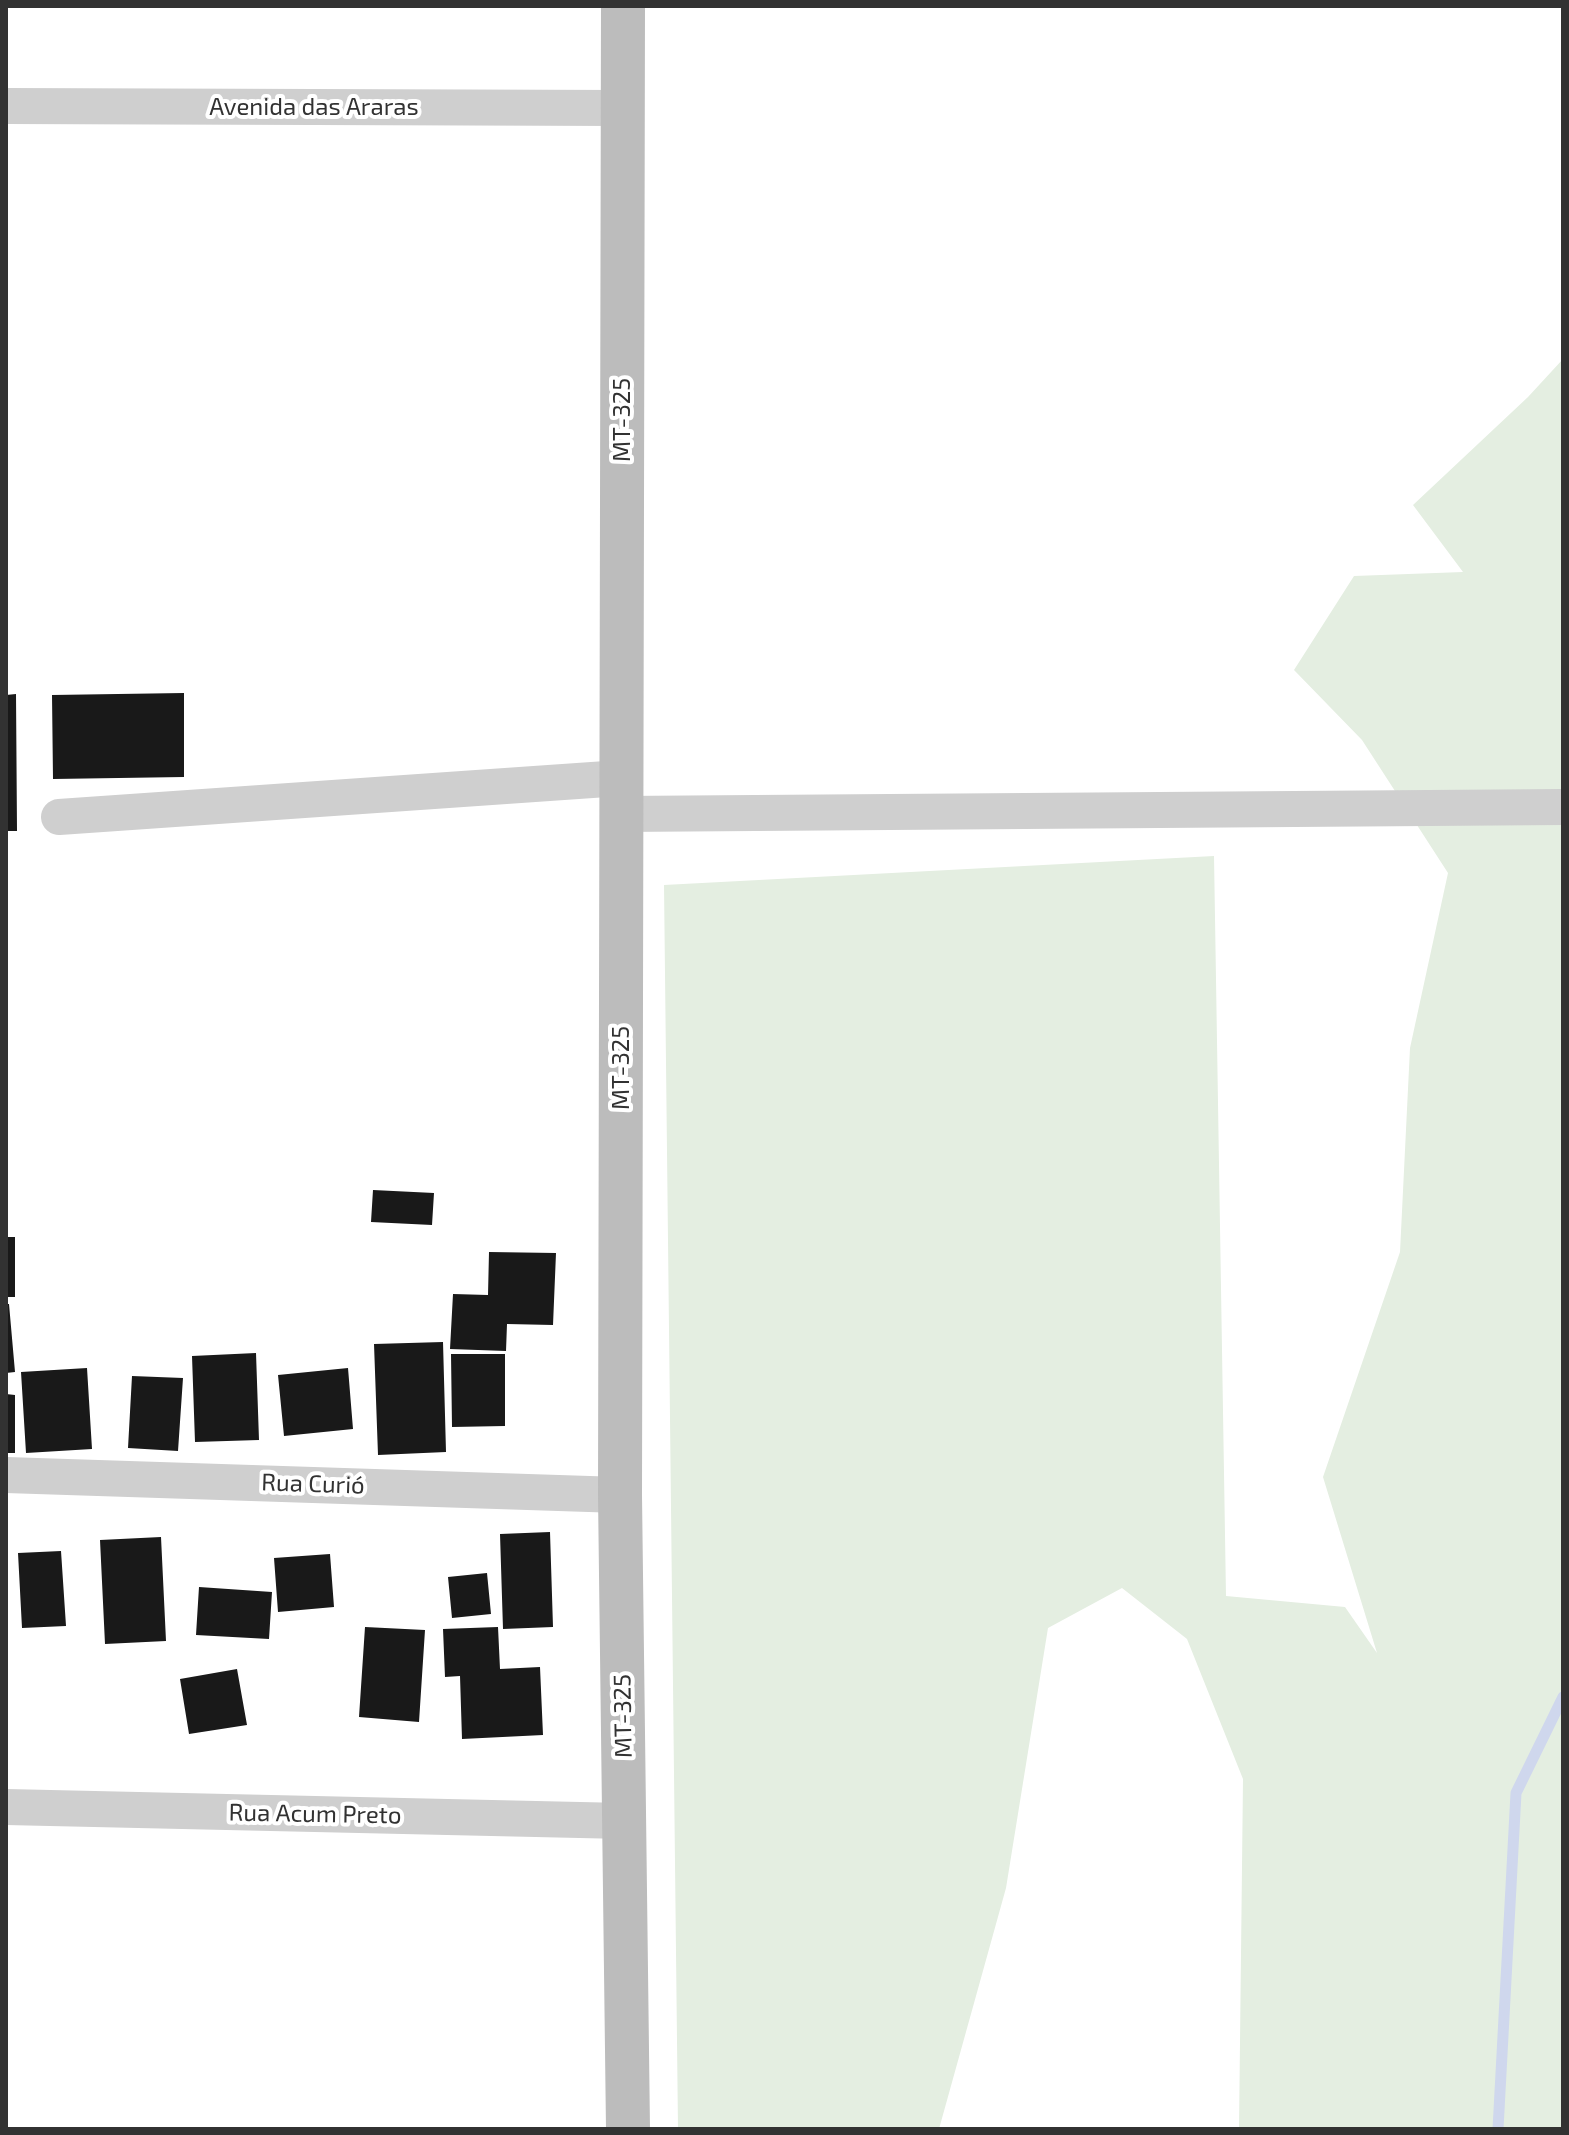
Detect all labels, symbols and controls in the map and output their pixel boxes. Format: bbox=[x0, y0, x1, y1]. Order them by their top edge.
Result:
street label: Avenida das Araras bbox=[209, 93, 419, 121]
street label: MT-325 bbox=[608, 378, 636, 462]
street label: MT-325 bbox=[607, 1026, 635, 1110]
street label: Rua Curió bbox=[261, 1468, 365, 1500]
street label: MT-325 bbox=[608, 1674, 638, 1758]
street label: Rua Acum Preto bbox=[228, 1798, 402, 1830]

